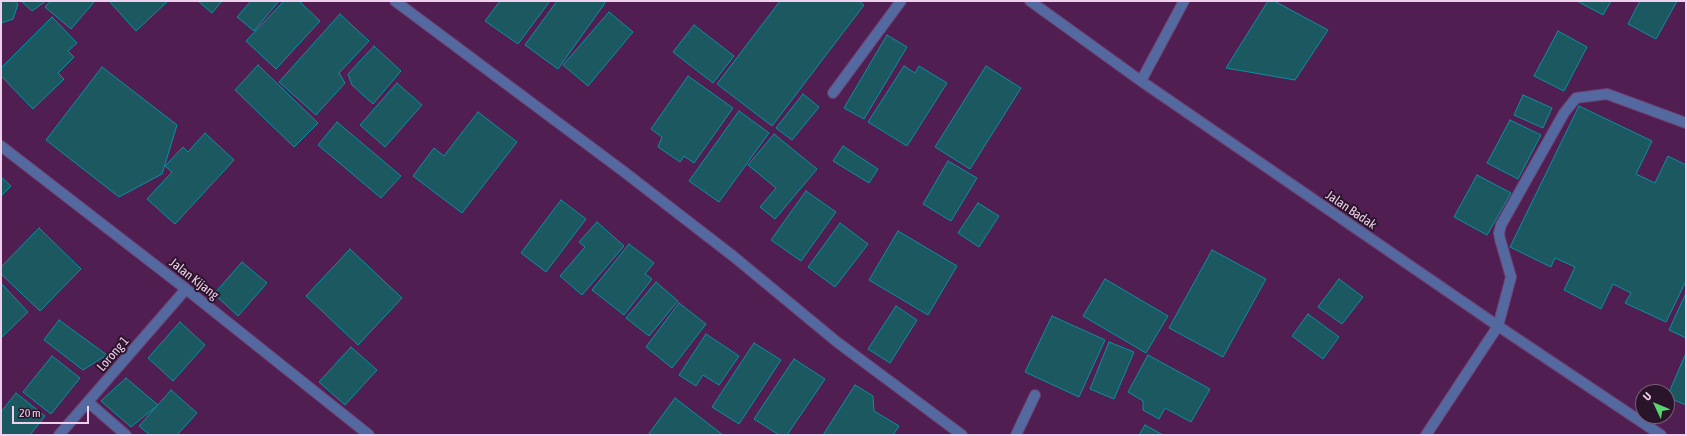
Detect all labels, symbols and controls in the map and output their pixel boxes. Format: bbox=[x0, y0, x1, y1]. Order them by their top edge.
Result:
street label: Jalan Badak bbox=[1323, 187, 1379, 233]
street label: Jalan Kijang bbox=[166, 255, 222, 303]
street label: Lorong 1 bbox=[94, 333, 132, 375]
north arrow bbox=[1635, 384, 1675, 424]
text: U bbox=[1641, 390, 1654, 403]
scale bar bbox=[14, 398, 91, 424]
text: 20 m bbox=[19, 406, 41, 420]

